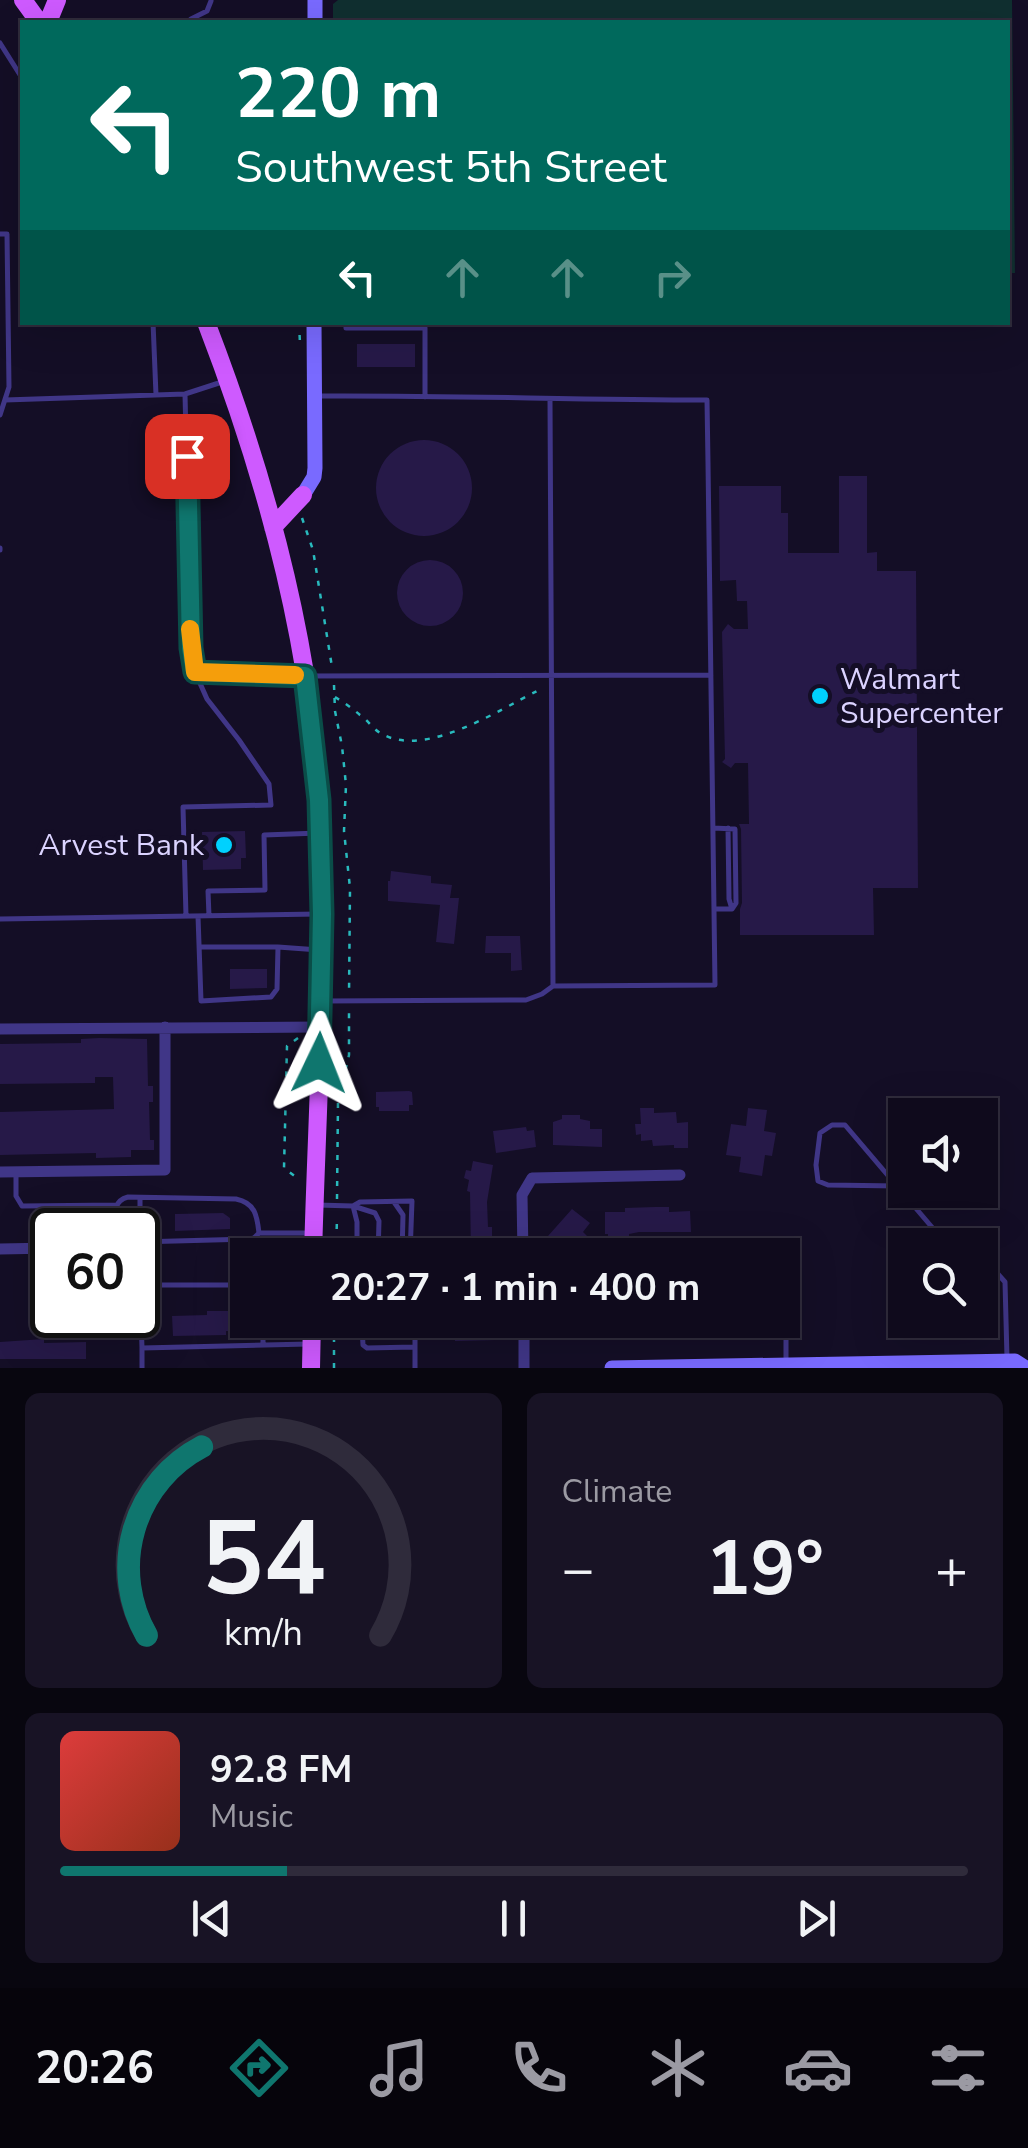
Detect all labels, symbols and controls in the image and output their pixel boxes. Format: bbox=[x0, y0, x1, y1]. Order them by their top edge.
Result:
text: 220 m bbox=[235, 46, 441, 142]
icon: left bbox=[70, 60, 200, 190]
text: Southwest 5th Street bbox=[235, 137, 667, 198]
icon: left bbox=[330, 250, 385, 305]
icon: ahead bbox=[435, 250, 490, 305]
icon: ahead bbox=[540, 250, 595, 305]
icon: right bbox=[645, 250, 700, 305]
pin bbox=[145, 414, 230, 499]
icon: arrive bbox=[160, 429, 215, 484]
place label: Walmart Supercenter bbox=[840, 659, 1003, 734]
marker: Walmart Supercenter bbox=[809, 685, 831, 707]
place label: Arvest Bank bbox=[39, 825, 205, 866]
marker: Arvest Bank bbox=[213, 834, 235, 856]
position arrow bbox=[267, 1011, 371, 1115]
map controls bbox=[888, 1098, 998, 1338]
button: sound bbox=[888, 1098, 998, 1208]
speed limit sign: 60 bbox=[30, 1208, 160, 1338]
button: search bbox=[888, 1228, 998, 1338]
text: 20:27 · 1 min · 400 m bbox=[330, 1262, 700, 1313]
text: Climate bbox=[562, 1470, 672, 1513]
text: 54 bbox=[201, 1488, 326, 1630]
text: 19° bbox=[706, 1518, 824, 1620]
text: − bbox=[562, 1532, 595, 1607]
text: + bbox=[935, 1532, 968, 1607]
text: km/h bbox=[224, 1609, 303, 1658]
text: 92.8 FM bbox=[210, 1744, 352, 1795]
text: Music bbox=[210, 1795, 293, 1838]
icon: previous bbox=[184, 1891, 239, 1946]
icon: pause bbox=[486, 1891, 541, 1946]
icon: next bbox=[789, 1891, 844, 1946]
icon: directions bbox=[224, 2033, 294, 2103]
icon: music bbox=[364, 2033, 434, 2103]
icon: phone bbox=[504, 2033, 574, 2103]
icon: climate bbox=[643, 2033, 713, 2103]
icon: car bbox=[783, 2033, 853, 2103]
icon: filters bbox=[923, 2033, 993, 2103]
text: 20:26 bbox=[35, 2038, 154, 2099]

